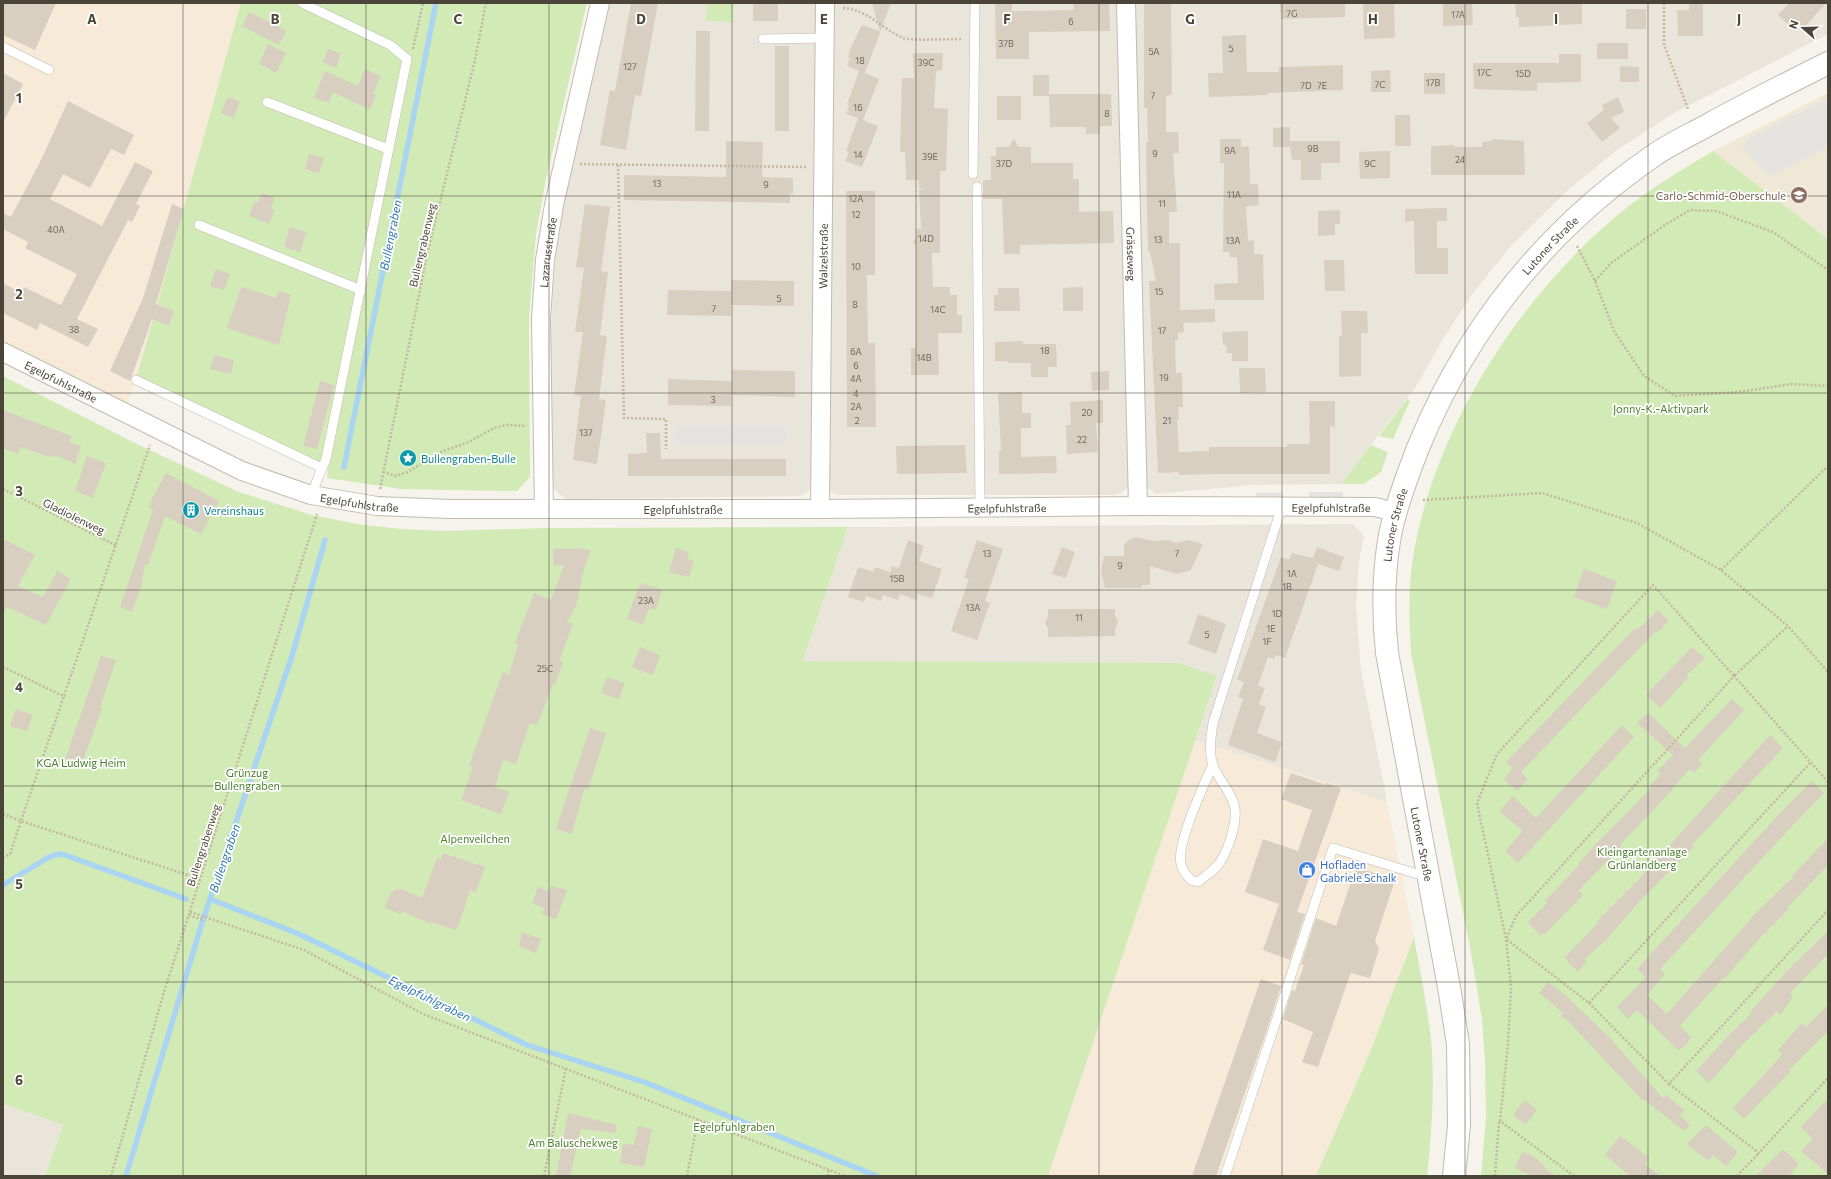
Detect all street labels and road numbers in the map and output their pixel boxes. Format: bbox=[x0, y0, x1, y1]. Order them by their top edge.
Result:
street label: Bullengrabenweg bbox=[406, 202, 438, 288]
street label: Lutoner Straße bbox=[1519, 213, 1580, 277]
street label: Lazarusstraße bbox=[537, 216, 558, 288]
street label: Walzelstraße bbox=[816, 223, 829, 289]
street label: Grässeweg bbox=[1125, 227, 1139, 281]
street label: Egelpfuhlstraße bbox=[23, 358, 100, 405]
street label: Lutoner Straße bbox=[1380, 486, 1409, 562]
street label: Egelpfuhlstraße bbox=[319, 490, 399, 513]
street label: Gladiolenweg bbox=[41, 495, 107, 537]
street label: Egelpfuhlstraße bbox=[967, 500, 1047, 514]
street label: Egelpfuhlstraße bbox=[1291, 500, 1371, 513]
street label: Egelpfuhlstraße bbox=[643, 503, 723, 516]
street label: Bullengrabenweg bbox=[183, 802, 223, 888]
street label: Lutoner Straße bbox=[1408, 806, 1436, 882]

